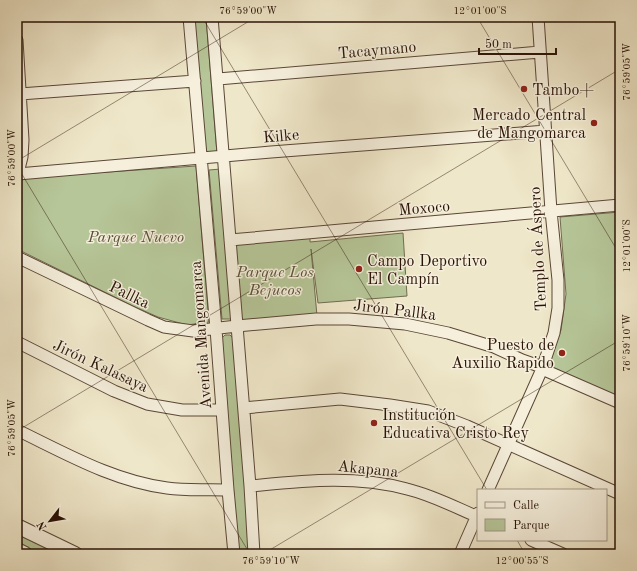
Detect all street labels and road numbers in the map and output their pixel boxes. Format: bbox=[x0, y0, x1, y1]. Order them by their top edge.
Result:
street label: Tacaymano bbox=[337, 40, 417, 62]
street label: Kilke bbox=[262, 127, 300, 147]
street label: Templo de Áspero bbox=[524, 186, 550, 312]
street label: Moxoco bbox=[398, 199, 451, 219]
street label: Avenida Mangomarca bbox=[189, 260, 215, 410]
street label: Pallka bbox=[106, 279, 152, 312]
street label: Jirón Pallka bbox=[352, 298, 437, 324]
street label: Jirón Kalasaya bbox=[50, 338, 150, 396]
street label: Akapana bbox=[337, 459, 399, 481]

